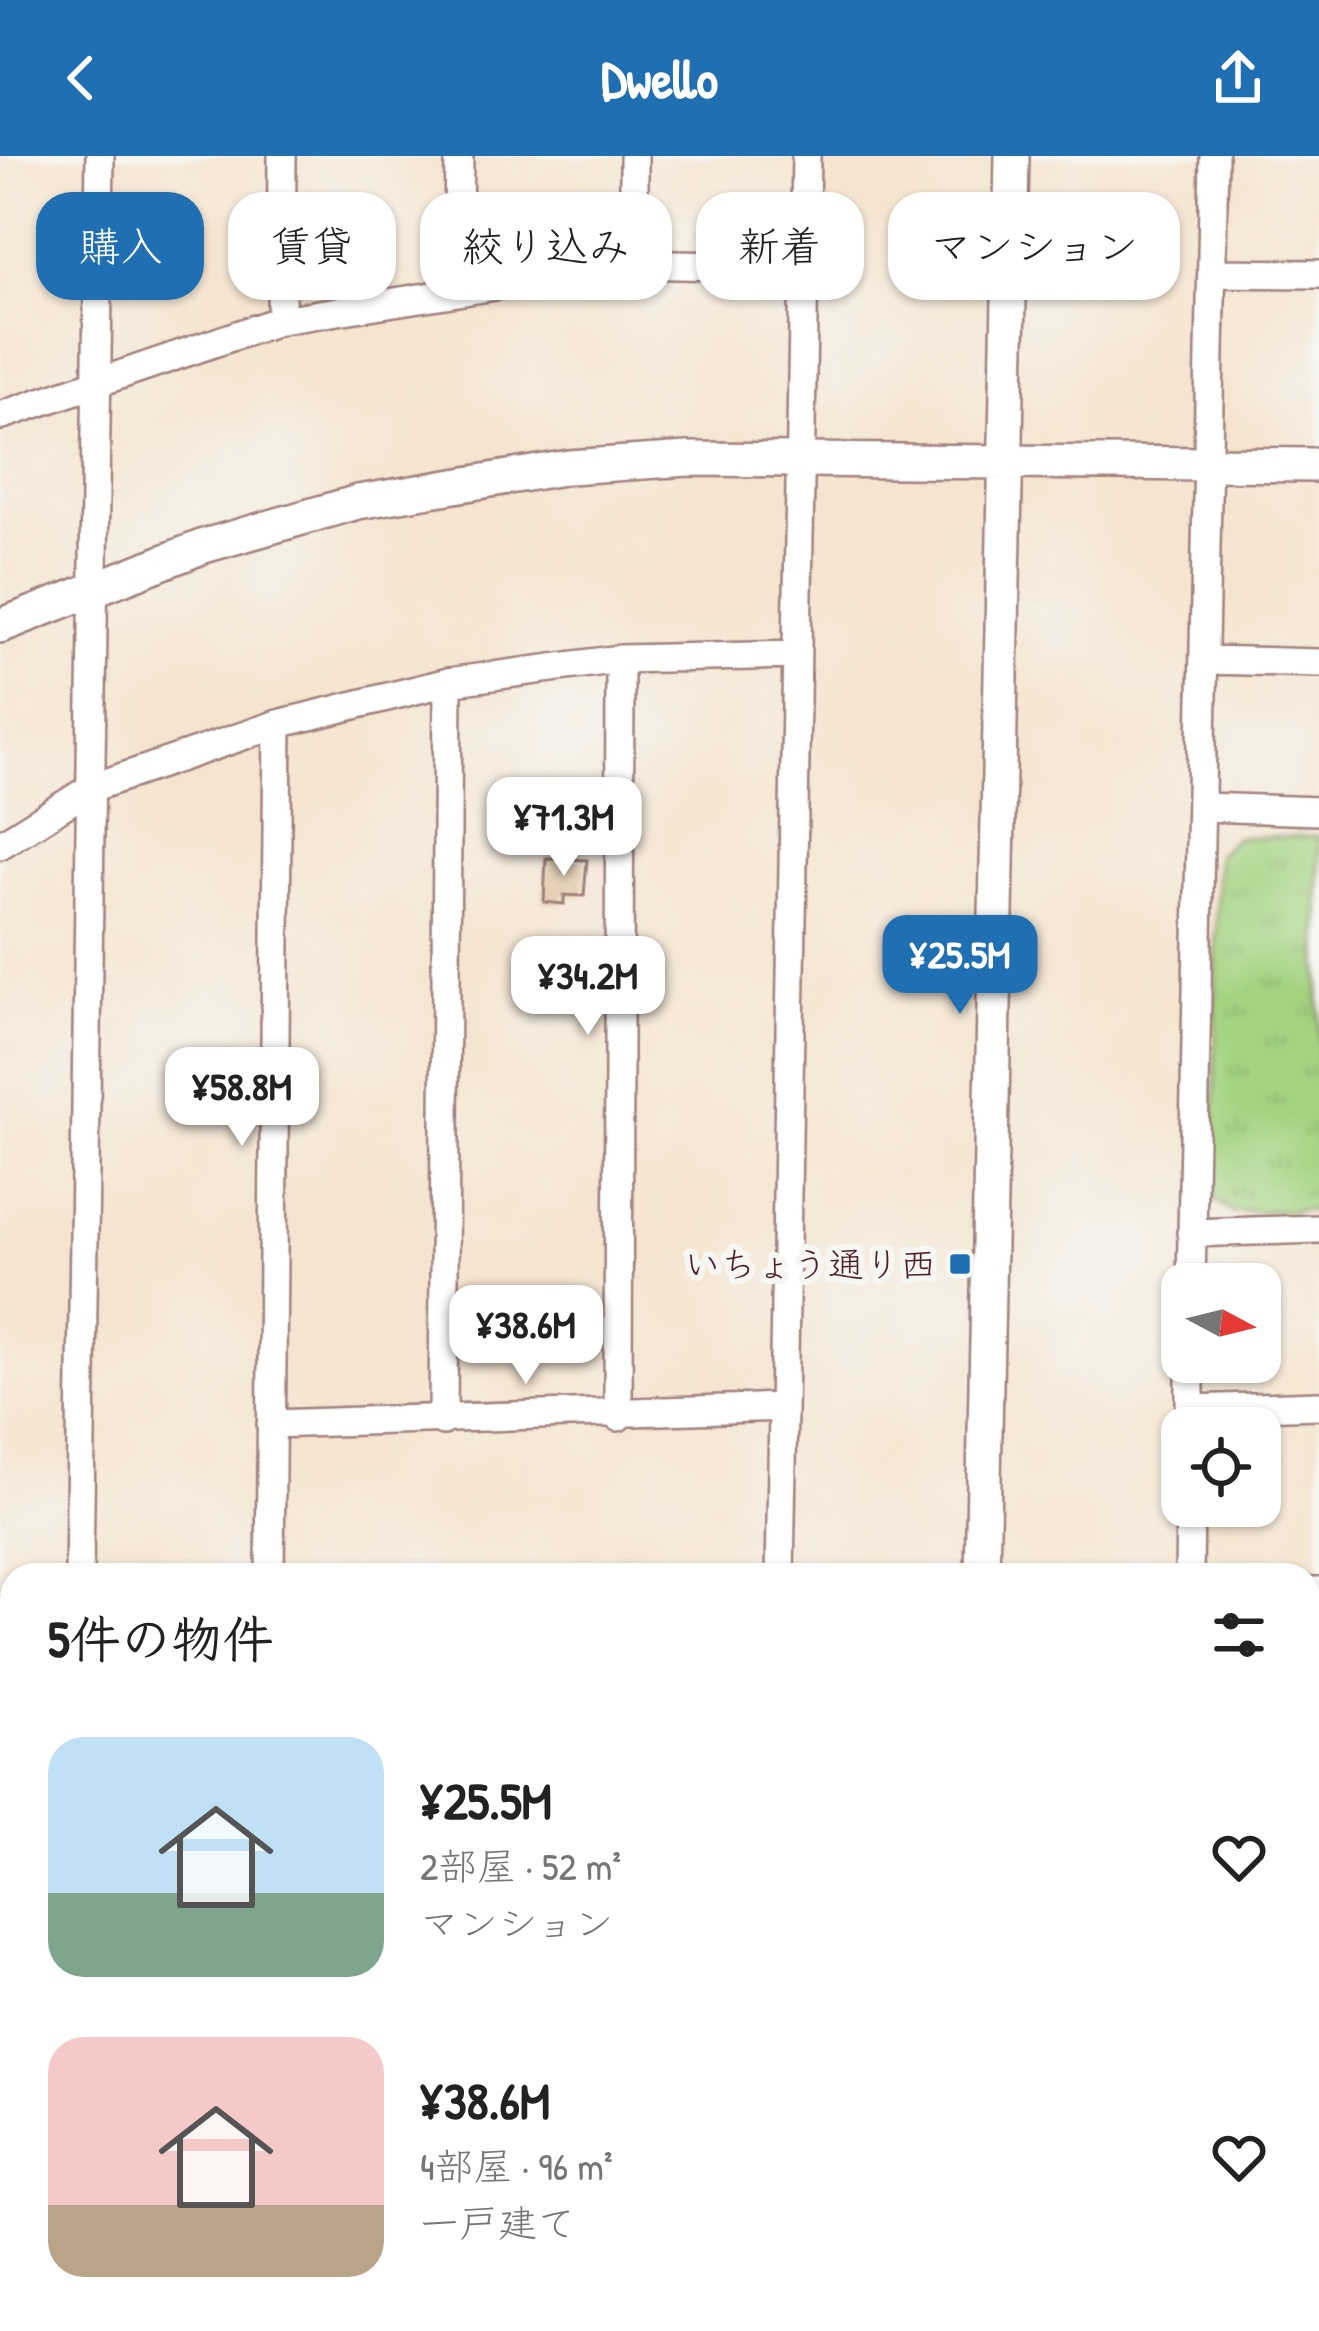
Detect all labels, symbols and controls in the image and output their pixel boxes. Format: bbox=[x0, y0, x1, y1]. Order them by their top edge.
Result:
text: Dwello bbox=[601, 42, 718, 115]
icon: back bbox=[48, 45, 114, 111]
icon: share bbox=[1205, 45, 1271, 111]
chip: 購入 bbox=[36, 192, 204, 300]
chip: 賃貸 bbox=[228, 192, 396, 300]
chip: 絞り込み bbox=[420, 192, 672, 300]
chip: 新着 bbox=[696, 192, 864, 300]
chip: マンション bbox=[888, 192, 1180, 300]
pin: ¥71.3M bbox=[466, 777, 662, 879]
text: ¥71.3M bbox=[514, 789, 614, 842]
pin: ¥25.5M bbox=[862, 915, 1058, 1017]
text: ¥25.5M bbox=[910, 927, 1010, 980]
pin: ¥34.2M bbox=[490, 936, 686, 1038]
text: ¥34.2M bbox=[538, 948, 638, 1001]
pin: ¥58.8M bbox=[144, 1047, 340, 1149]
text: ¥58.8M bbox=[192, 1059, 292, 1112]
place label: いちょう通り西 bbox=[684, 1239, 936, 1288]
marker: いちょう通り西 bbox=[947, 1251, 973, 1277]
north arrow bbox=[1161, 1263, 1281, 1383]
map controls bbox=[1161, 1263, 1281, 1527]
pin: ¥38.6M bbox=[428, 1285, 624, 1387]
text: ¥38.6M bbox=[476, 1297, 576, 1350]
button: locate bbox=[1161, 1407, 1281, 1527]
icon: filters bbox=[1206, 1602, 1272, 1668]
text: 5件の物件 bbox=[48, 1604, 274, 1673]
text: ¥25.5M bbox=[420, 1766, 552, 1835]
icon: home bbox=[144, 1785, 288, 1929]
icon: heart bbox=[1206, 1824, 1272, 1890]
text: 2部屋 · 52 m² bbox=[420, 1839, 621, 1892]
text: マンション bbox=[420, 1896, 613, 1949]
text: ¥38.6M bbox=[420, 2066, 550, 2135]
icon: home bbox=[144, 2085, 288, 2229]
icon: heart bbox=[1206, 2124, 1272, 2190]
text: 4部屋 · 96 m² bbox=[420, 2139, 613, 2192]
text: 一戸建て bbox=[420, 2196, 576, 2249]

